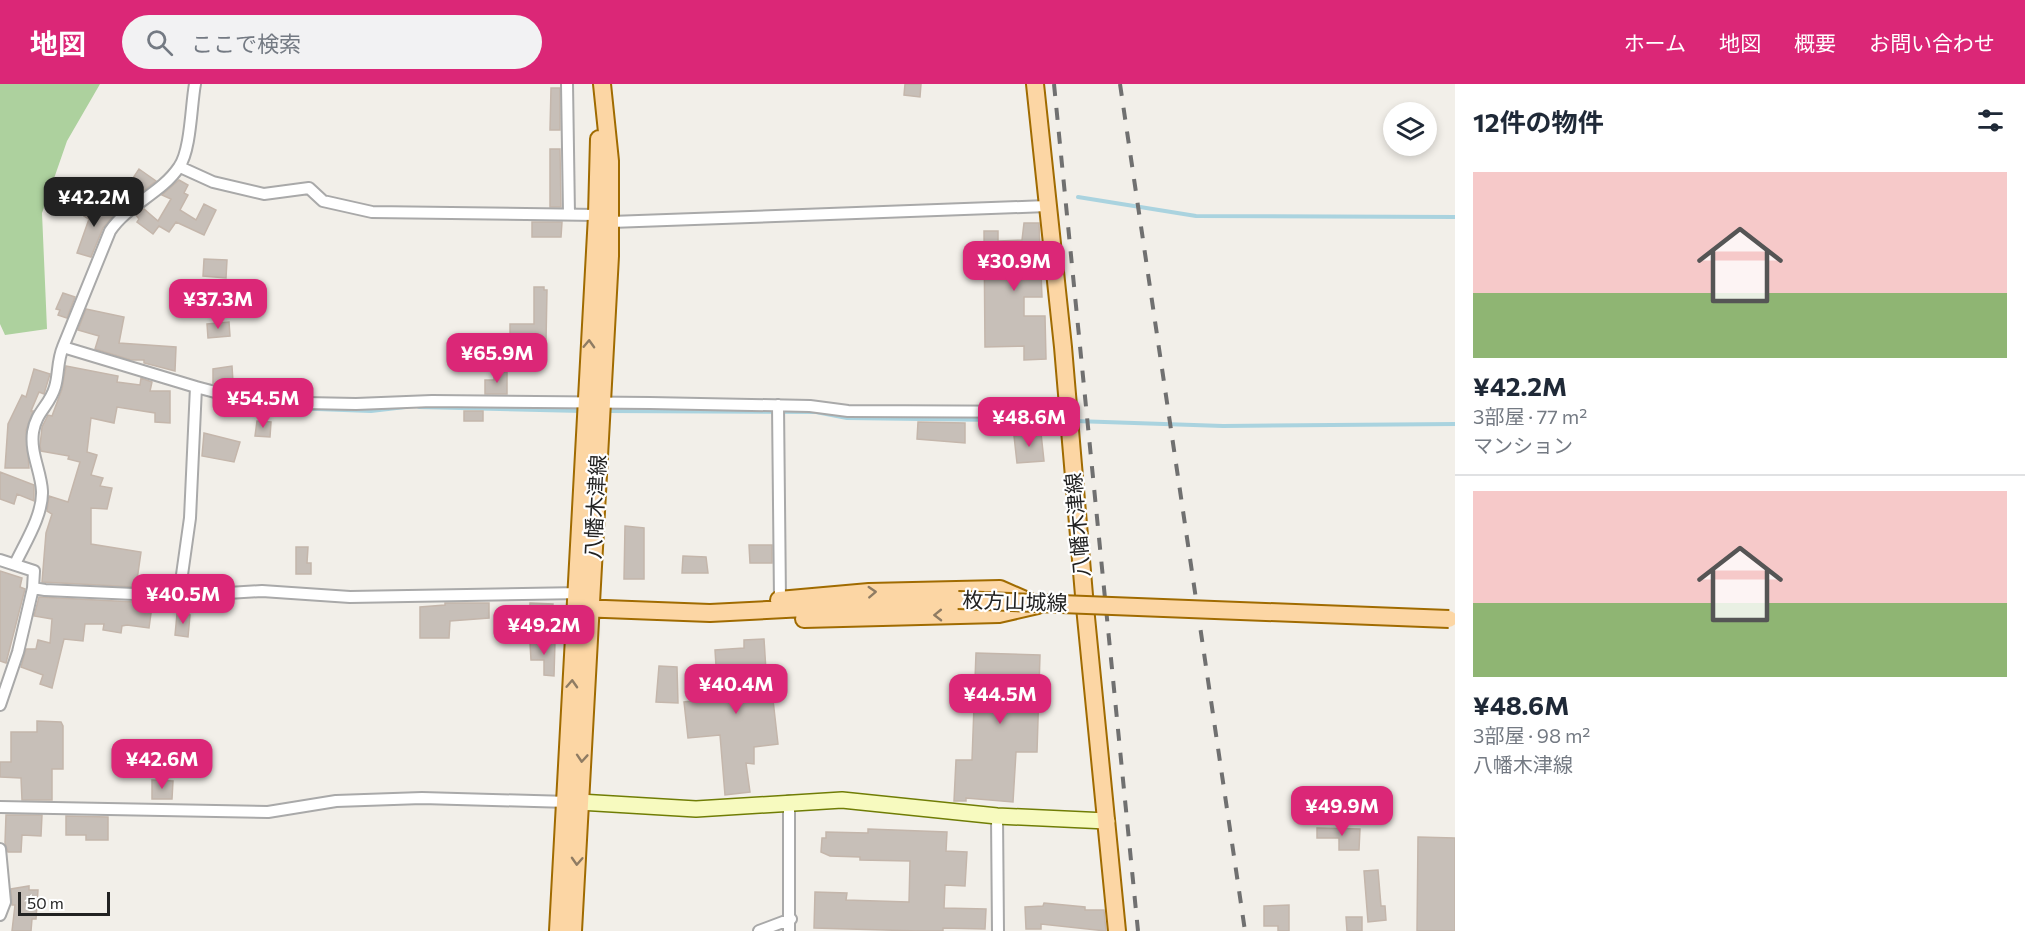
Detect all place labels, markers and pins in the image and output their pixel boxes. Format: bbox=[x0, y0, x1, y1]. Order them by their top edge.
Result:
pin: ¥42.2M bbox=[45, 177, 143, 228]
pin: ¥30.9M bbox=[965, 241, 1063, 292]
pin: ¥37.3M bbox=[169, 279, 267, 330]
pin: ¥65.9M bbox=[448, 333, 546, 384]
pin: ¥54.5M bbox=[214, 378, 312, 429]
pin: ¥48.6M bbox=[980, 397, 1078, 448]
pin: ¥40.5M bbox=[134, 574, 232, 625]
pin: ¥49.2M bbox=[495, 605, 593, 656]
pin: ¥40.4M bbox=[687, 664, 785, 715]
pin: ¥44.5M bbox=[951, 674, 1049, 725]
pin: ¥42.6M bbox=[113, 739, 211, 790]
pin: ¥49.9M bbox=[1293, 786, 1391, 837]

